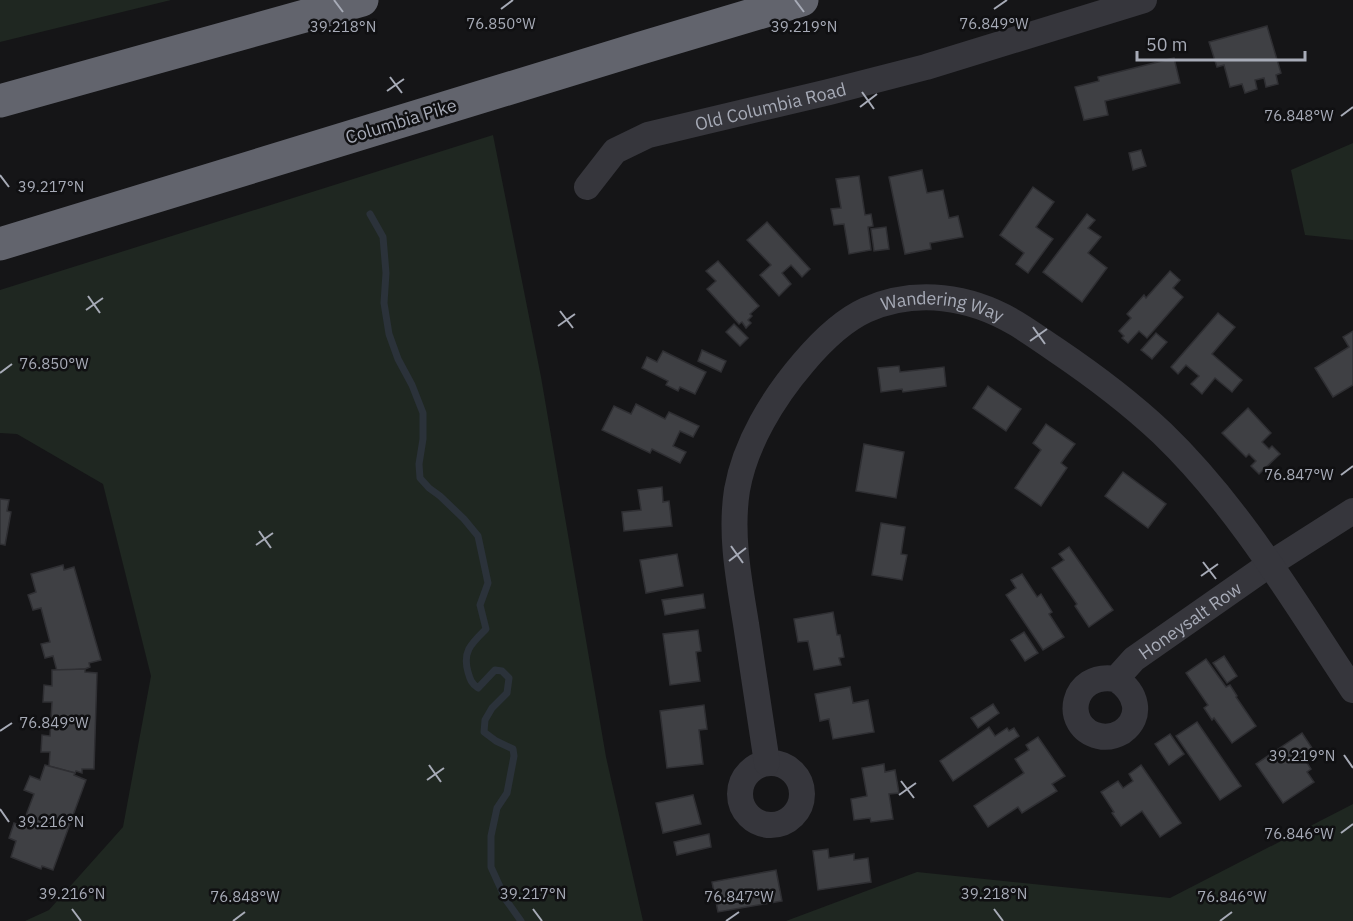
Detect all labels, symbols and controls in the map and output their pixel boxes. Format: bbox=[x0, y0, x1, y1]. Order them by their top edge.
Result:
text: 76.850°W bbox=[466, 14, 536, 33]
text: 76.849°W bbox=[959, 14, 1029, 33]
text: 39.218°N bbox=[310, 17, 376, 36]
text: 39.219°N bbox=[771, 17, 837, 36]
scale bar bbox=[1137, 24, 1305, 62]
text: 50 m bbox=[1146, 33, 1188, 56]
street label: Old Columbia Road bbox=[692, 77, 848, 135]
street label: Columbia Pike bbox=[342, 93, 460, 149]
text: 76.848°W bbox=[1264, 106, 1334, 125]
text: 39.217°N bbox=[18, 177, 84, 196]
street label: Wandering Way bbox=[878, 286, 1008, 327]
text: 76.850°W bbox=[19, 354, 89, 373]
text: 76.847°W bbox=[1264, 465, 1334, 484]
street label: Honeysalt Row bbox=[1134, 576, 1246, 664]
text: 76.849°W bbox=[19, 713, 89, 732]
text: 39.219°N bbox=[1269, 746, 1335, 765]
text: 39.216°N bbox=[18, 812, 84, 831]
text: 76.846°W bbox=[1264, 824, 1334, 843]
text: 39.216°N bbox=[39, 884, 105, 903]
text: 39.217°N bbox=[500, 884, 566, 903]
text: 39.218°N bbox=[961, 884, 1027, 903]
text: 76.848°W bbox=[210, 887, 280, 906]
text: 76.847°W bbox=[704, 887, 774, 906]
text: 76.846°W bbox=[1197, 887, 1267, 906]

